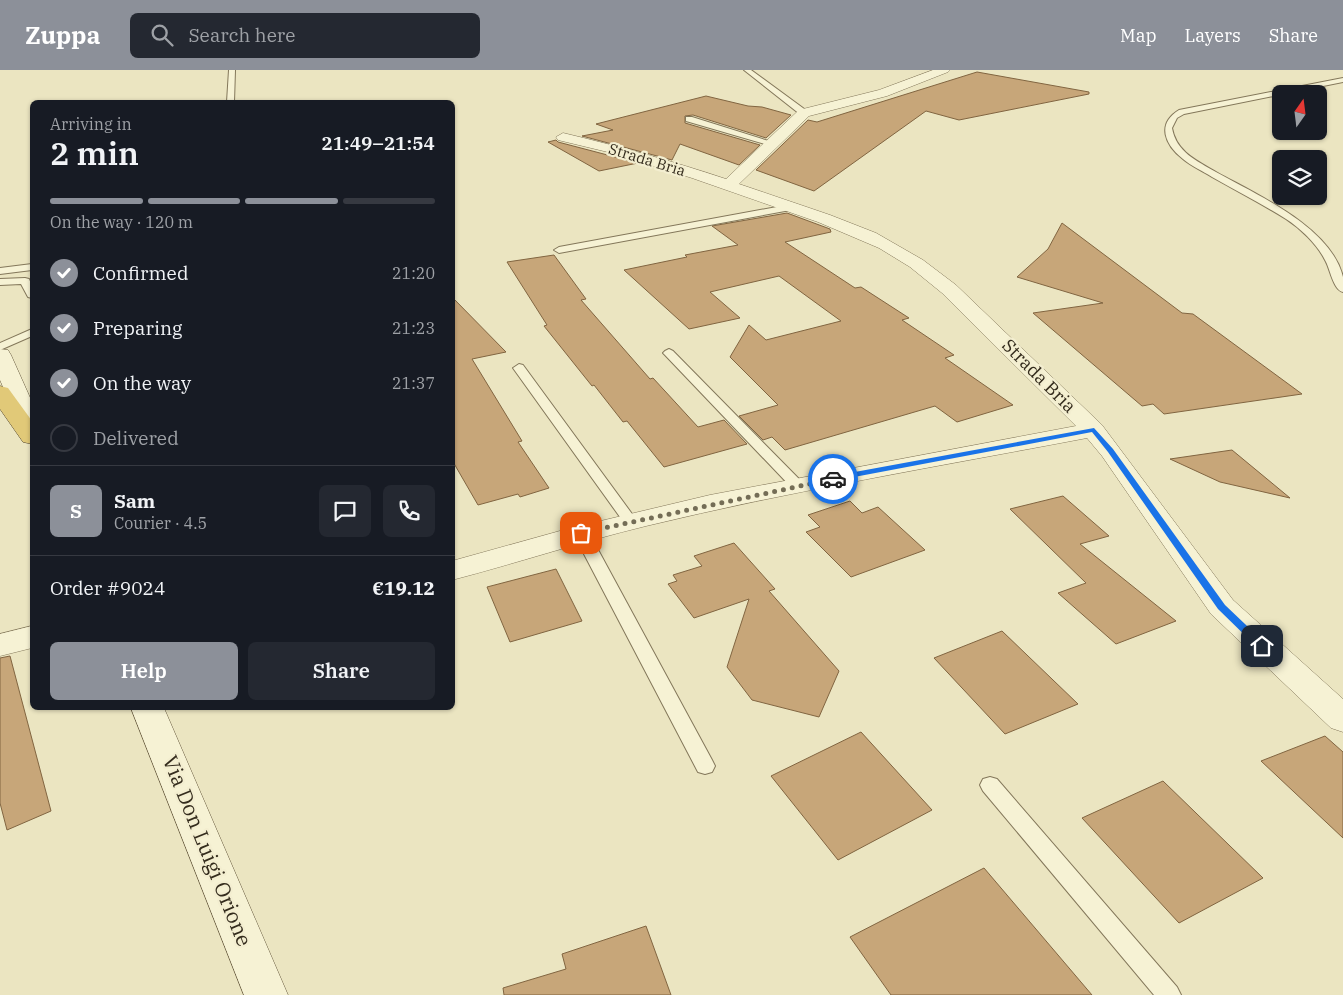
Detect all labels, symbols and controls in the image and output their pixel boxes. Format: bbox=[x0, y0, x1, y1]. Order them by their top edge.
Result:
search box bbox=[130, 13, 480, 58]
text: Zuppa bbox=[25, 19, 100, 51]
icon: search bbox=[148, 21, 176, 49]
text: Search here bbox=[188, 23, 295, 47]
text: Map bbox=[1120, 24, 1157, 47]
text: Layers bbox=[1185, 24, 1241, 47]
text: Share bbox=[1269, 24, 1318, 47]
north arrow bbox=[1272, 85, 1328, 140]
map controls bbox=[1272, 85, 1327, 205]
text: Arriving in bbox=[50, 114, 132, 134]
text: 21:49–21:54 bbox=[321, 131, 435, 155]
text: 2 min bbox=[50, 132, 139, 174]
street label: Strada Bria bbox=[606, 139, 688, 180]
button: layers bbox=[1272, 150, 1327, 205]
text: On the way · 120 m bbox=[50, 212, 193, 232]
icon: check bbox=[50, 259, 78, 287]
text: Confirmed bbox=[93, 261, 188, 285]
text: 21:20 bbox=[392, 263, 435, 283]
icon: check bbox=[50, 314, 78, 342]
text: Preparing bbox=[93, 316, 182, 340]
text: 21:23 bbox=[392, 318, 435, 338]
street label: Strada Bria bbox=[998, 334, 1081, 418]
icon: check bbox=[50, 369, 78, 397]
text: On the way bbox=[93, 371, 191, 395]
text: 21:37 bbox=[392, 373, 435, 393]
text: Delivered bbox=[93, 426, 179, 450]
courier bbox=[808, 454, 858, 504]
icon: car bbox=[819, 465, 847, 493]
button: chat bbox=[319, 485, 371, 537]
button: phone bbox=[383, 485, 435, 537]
text: Sam bbox=[114, 489, 155, 513]
text: S bbox=[70, 499, 82, 523]
pin bbox=[560, 512, 602, 554]
text: Courier · 4.5 bbox=[114, 513, 207, 533]
icon: bag bbox=[567, 519, 595, 547]
text: Order #9024 bbox=[50, 576, 165, 600]
text: €19.12 bbox=[372, 576, 435, 600]
pin bbox=[1241, 625, 1283, 667]
icon: home bbox=[1248, 632, 1276, 660]
button: Help bbox=[50, 642, 238, 700]
button: Share bbox=[248, 642, 435, 700]
street label: Via Don Luigi Orione bbox=[157, 751, 259, 950]

